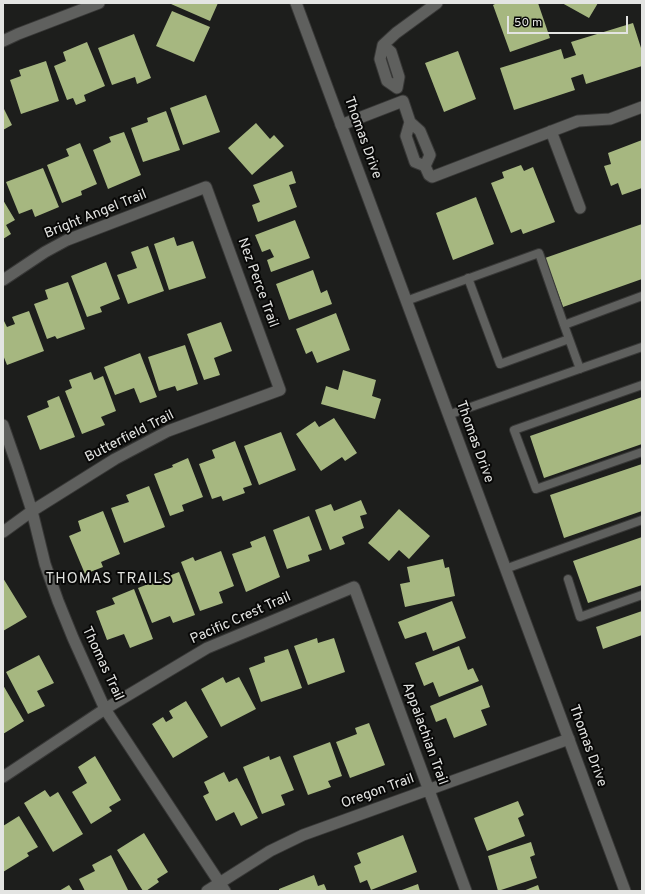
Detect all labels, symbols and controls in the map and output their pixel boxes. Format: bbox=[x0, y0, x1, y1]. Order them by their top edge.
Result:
scale bar bbox=[509, 8, 630, 34]
text: 50 m bbox=[514, 15, 542, 31]
street label: Thomas Drive bbox=[339, 95, 385, 181]
street label: Bright Angel Trail bbox=[42, 187, 150, 243]
street label: Nez Perce Trail bbox=[233, 236, 281, 330]
street label: Thomas Drive bbox=[451, 399, 497, 485]
street label: Butterfield Trail bbox=[83, 407, 177, 467]
district label: THOMAS TRAILS bbox=[46, 571, 172, 589]
street label: Pacific Crest Trail bbox=[188, 589, 294, 649]
street label: Thomas Trail bbox=[78, 624, 126, 704]
street label: Appalachian Trail bbox=[398, 680, 450, 788]
street label: Thomas Drive bbox=[564, 703, 610, 789]
street label: Oregon Trail bbox=[339, 771, 417, 813]

